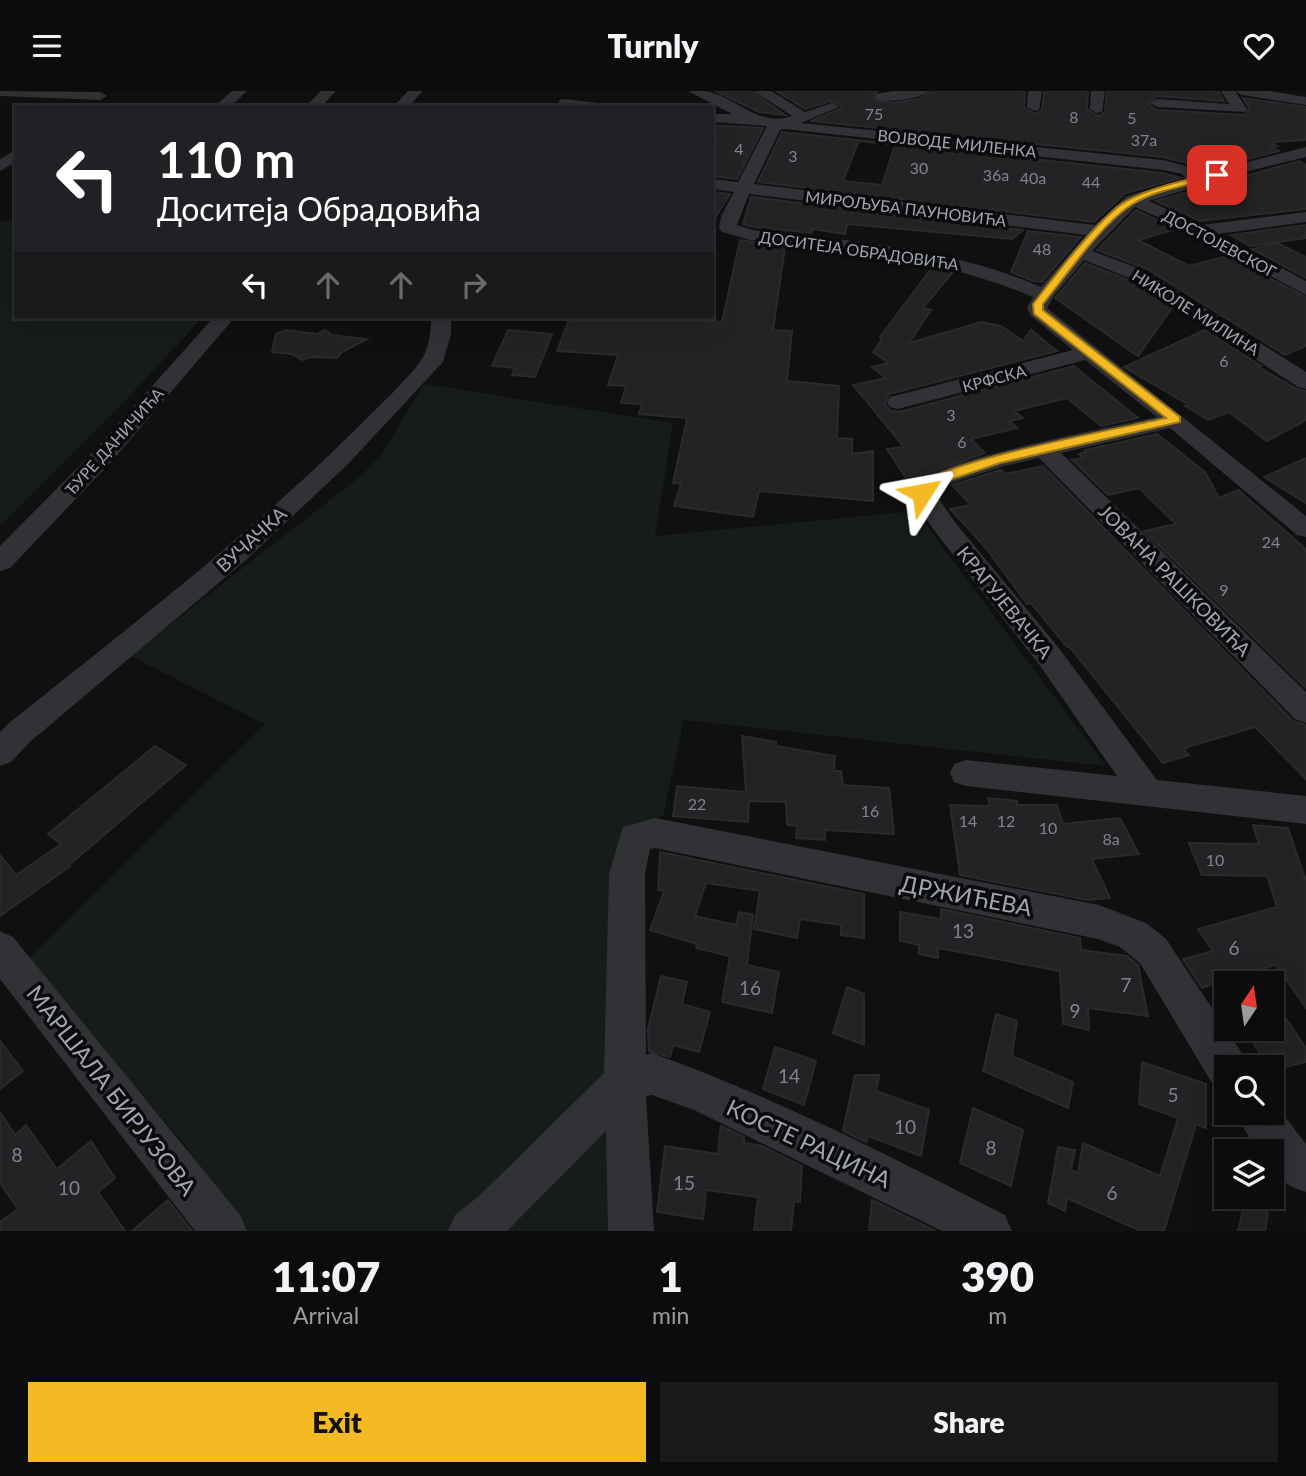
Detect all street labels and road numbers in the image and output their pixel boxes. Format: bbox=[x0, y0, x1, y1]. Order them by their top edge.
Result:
street label: ВОЈВОДЕ МИЛЕНКА bbox=[877, 125, 1038, 161]
street label: МИРОЉУБА ПАУНОВИЋА bbox=[804, 186, 1008, 230]
street label: ДОСТОЈЕВСКОГ bbox=[1160, 205, 1280, 281]
street label: ДОСИТЕЈА ОБРАДОВИЋА bbox=[758, 227, 960, 273]
street label: НИКОЛЕ МИЛИНА bbox=[1129, 265, 1263, 359]
street label: КРФСКА bbox=[960, 360, 1028, 396]
street label: ЂУРЕ ДАНИЧИЋА bbox=[61, 383, 167, 498]
street label: ЈОВАНА РАШКОВИЋА bbox=[1094, 499, 1256, 661]
street label: ВУЧАЧКА bbox=[211, 501, 291, 576]
street label: КРАГУЈЕВАЧКА bbox=[953, 541, 1057, 663]
street label: ДРЖИЋЕВА bbox=[898, 869, 1035, 922]
street label: МАРШАЛА БИРЈУЗОВА bbox=[21, 979, 203, 1201]
street label: КОСТЕ РАЦИНА bbox=[722, 1093, 896, 1193]

